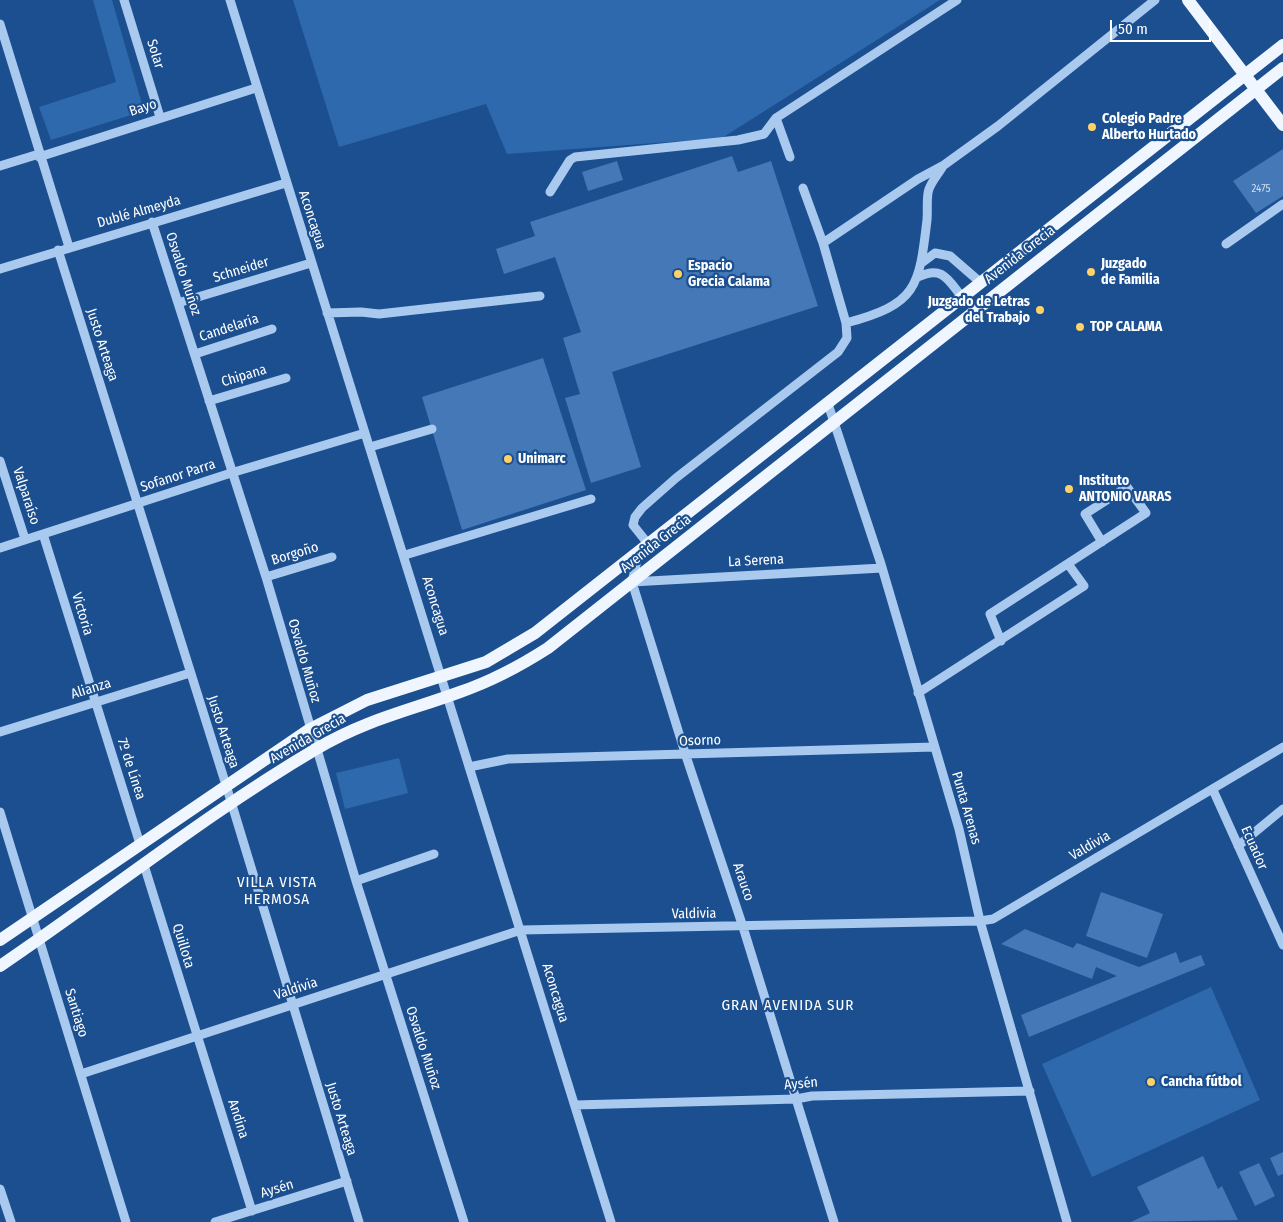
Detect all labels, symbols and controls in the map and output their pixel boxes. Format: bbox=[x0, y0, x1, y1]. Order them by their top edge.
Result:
scale bar bbox=[1113, 10, 1214, 42]
text: 50 m bbox=[1118, 20, 1148, 38]
street label: Solar bbox=[143, 37, 167, 71]
street label: Bayo bbox=[127, 96, 159, 120]
place label: Colegio Padre Alberto Hurtado bbox=[1102, 111, 1196, 144]
marker: Colegio Padre Alberto Hurtado bbox=[1086, 121, 1098, 133]
house number: 2475 bbox=[1251, 182, 1271, 196]
street label: Aconcagua bbox=[295, 188, 329, 252]
street label: Dublé Almeyda bbox=[95, 192, 183, 232]
street label: Avenida Grecia bbox=[981, 222, 1059, 288]
street label: Osvaldo Muñoz bbox=[162, 230, 204, 318]
street label: Schneider bbox=[211, 254, 271, 286]
place label: Juzgado de Familia bbox=[1101, 256, 1160, 288]
place label: Espacio Grecia Calama bbox=[688, 258, 770, 290]
marker: Juzgado de Familia bbox=[1085, 266, 1097, 278]
marker: Espacio Grecia Calama bbox=[672, 268, 684, 280]
place label: Juzgado de Letras del Trabajo bbox=[928, 294, 1030, 326]
marker: Juzgado de Letras del Trabajo bbox=[1034, 304, 1046, 316]
street label: Justo Arteaga bbox=[82, 307, 122, 383]
street label: Candelaria bbox=[197, 311, 261, 345]
place label: TOP CALAMA bbox=[1090, 319, 1162, 335]
marker: TOP CALAMA bbox=[1074, 321, 1086, 333]
street label: Chipana bbox=[219, 361, 269, 391]
place label: Unimarc bbox=[518, 451, 566, 467]
marker: Unimarc bbox=[502, 453, 514, 465]
street label: Sofanor Parra bbox=[138, 456, 218, 496]
street label: Valparaíso bbox=[9, 465, 43, 527]
place label: Instituto ANTONIO VARAS bbox=[1079, 473, 1171, 506]
marker: Instituto ANTONIO VARAS bbox=[1063, 483, 1075, 495]
street label: Avenida Grecia bbox=[617, 511, 695, 577]
street label: Borgoño bbox=[270, 539, 320, 569]
street label: La Serena bbox=[728, 551, 784, 571]
street label: Aconcagua bbox=[418, 574, 452, 638]
street label: Victoria bbox=[68, 591, 96, 637]
street label: Osvaldo Muñoz bbox=[284, 617, 324, 705]
street label: Alianza bbox=[69, 675, 113, 703]
street label: Justo Arteaga bbox=[203, 694, 243, 770]
street label: Avenida Grecia bbox=[267, 711, 349, 767]
street label: Osorno bbox=[679, 732, 721, 750]
street label: 7º de Línea bbox=[113, 736, 149, 802]
street label: Punta Arenas bbox=[948, 770, 984, 846]
street label: Ecuador bbox=[1237, 824, 1271, 872]
street label: Valdivia bbox=[1067, 828, 1113, 864]
street label: Arauco bbox=[729, 861, 757, 903]
district label: VILLA VISTA HERMOSA bbox=[236, 874, 318, 909]
street label: Valdivia bbox=[672, 905, 716, 923]
street label: Quillota bbox=[168, 922, 198, 970]
street label: Aconcagua bbox=[538, 961, 572, 1025]
street label: Valdivia bbox=[272, 974, 320, 1004]
street label: Santiago bbox=[61, 987, 91, 1039]
district label: GRAN AVENIDA SUR bbox=[719, 997, 857, 1015]
street label: Osvaldo Muñoz bbox=[402, 1004, 444, 1092]
street label: Aysén bbox=[783, 1074, 819, 1094]
place label: Cancha fútbol bbox=[1161, 1074, 1241, 1090]
marker: Cancha fútbol bbox=[1145, 1076, 1157, 1088]
street label: Justo Arteaga bbox=[322, 1080, 360, 1158]
street label: Andina bbox=[224, 1097, 252, 1141]
street label: Aysén bbox=[258, 1176, 296, 1202]

